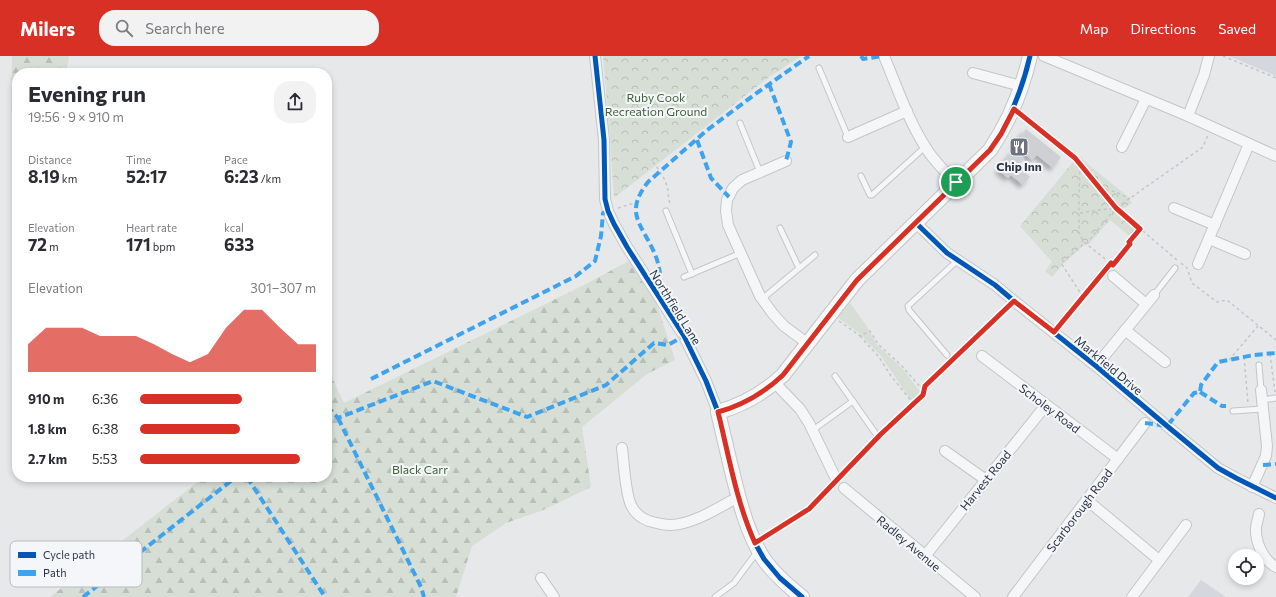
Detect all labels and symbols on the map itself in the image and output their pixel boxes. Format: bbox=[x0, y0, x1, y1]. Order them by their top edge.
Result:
park label: Ruby Cook Recreation Ground bbox=[605, 90, 707, 118]
restaurant icon: Chip Inn bbox=[1008, 136, 1030, 158]
place label: Chip Inn bbox=[996, 159, 1042, 173]
pin bbox=[939, 165, 973, 199]
street label: Northfield Lane bbox=[647, 267, 705, 347]
street label: Markfield Drive bbox=[1072, 333, 1146, 397]
street label: Scholey Road bbox=[1017, 381, 1083, 436]
street label: Harvest Road bbox=[957, 447, 1013, 513]
park label: Black Carr bbox=[392, 462, 448, 476]
street label: Scarborough Road bbox=[1043, 466, 1115, 554]
street label: Radley Avenue bbox=[874, 512, 944, 574]
legend bbox=[10, 541, 142, 587]
text: Cycle path bbox=[43, 548, 95, 561]
text: Path bbox=[43, 566, 66, 579]

